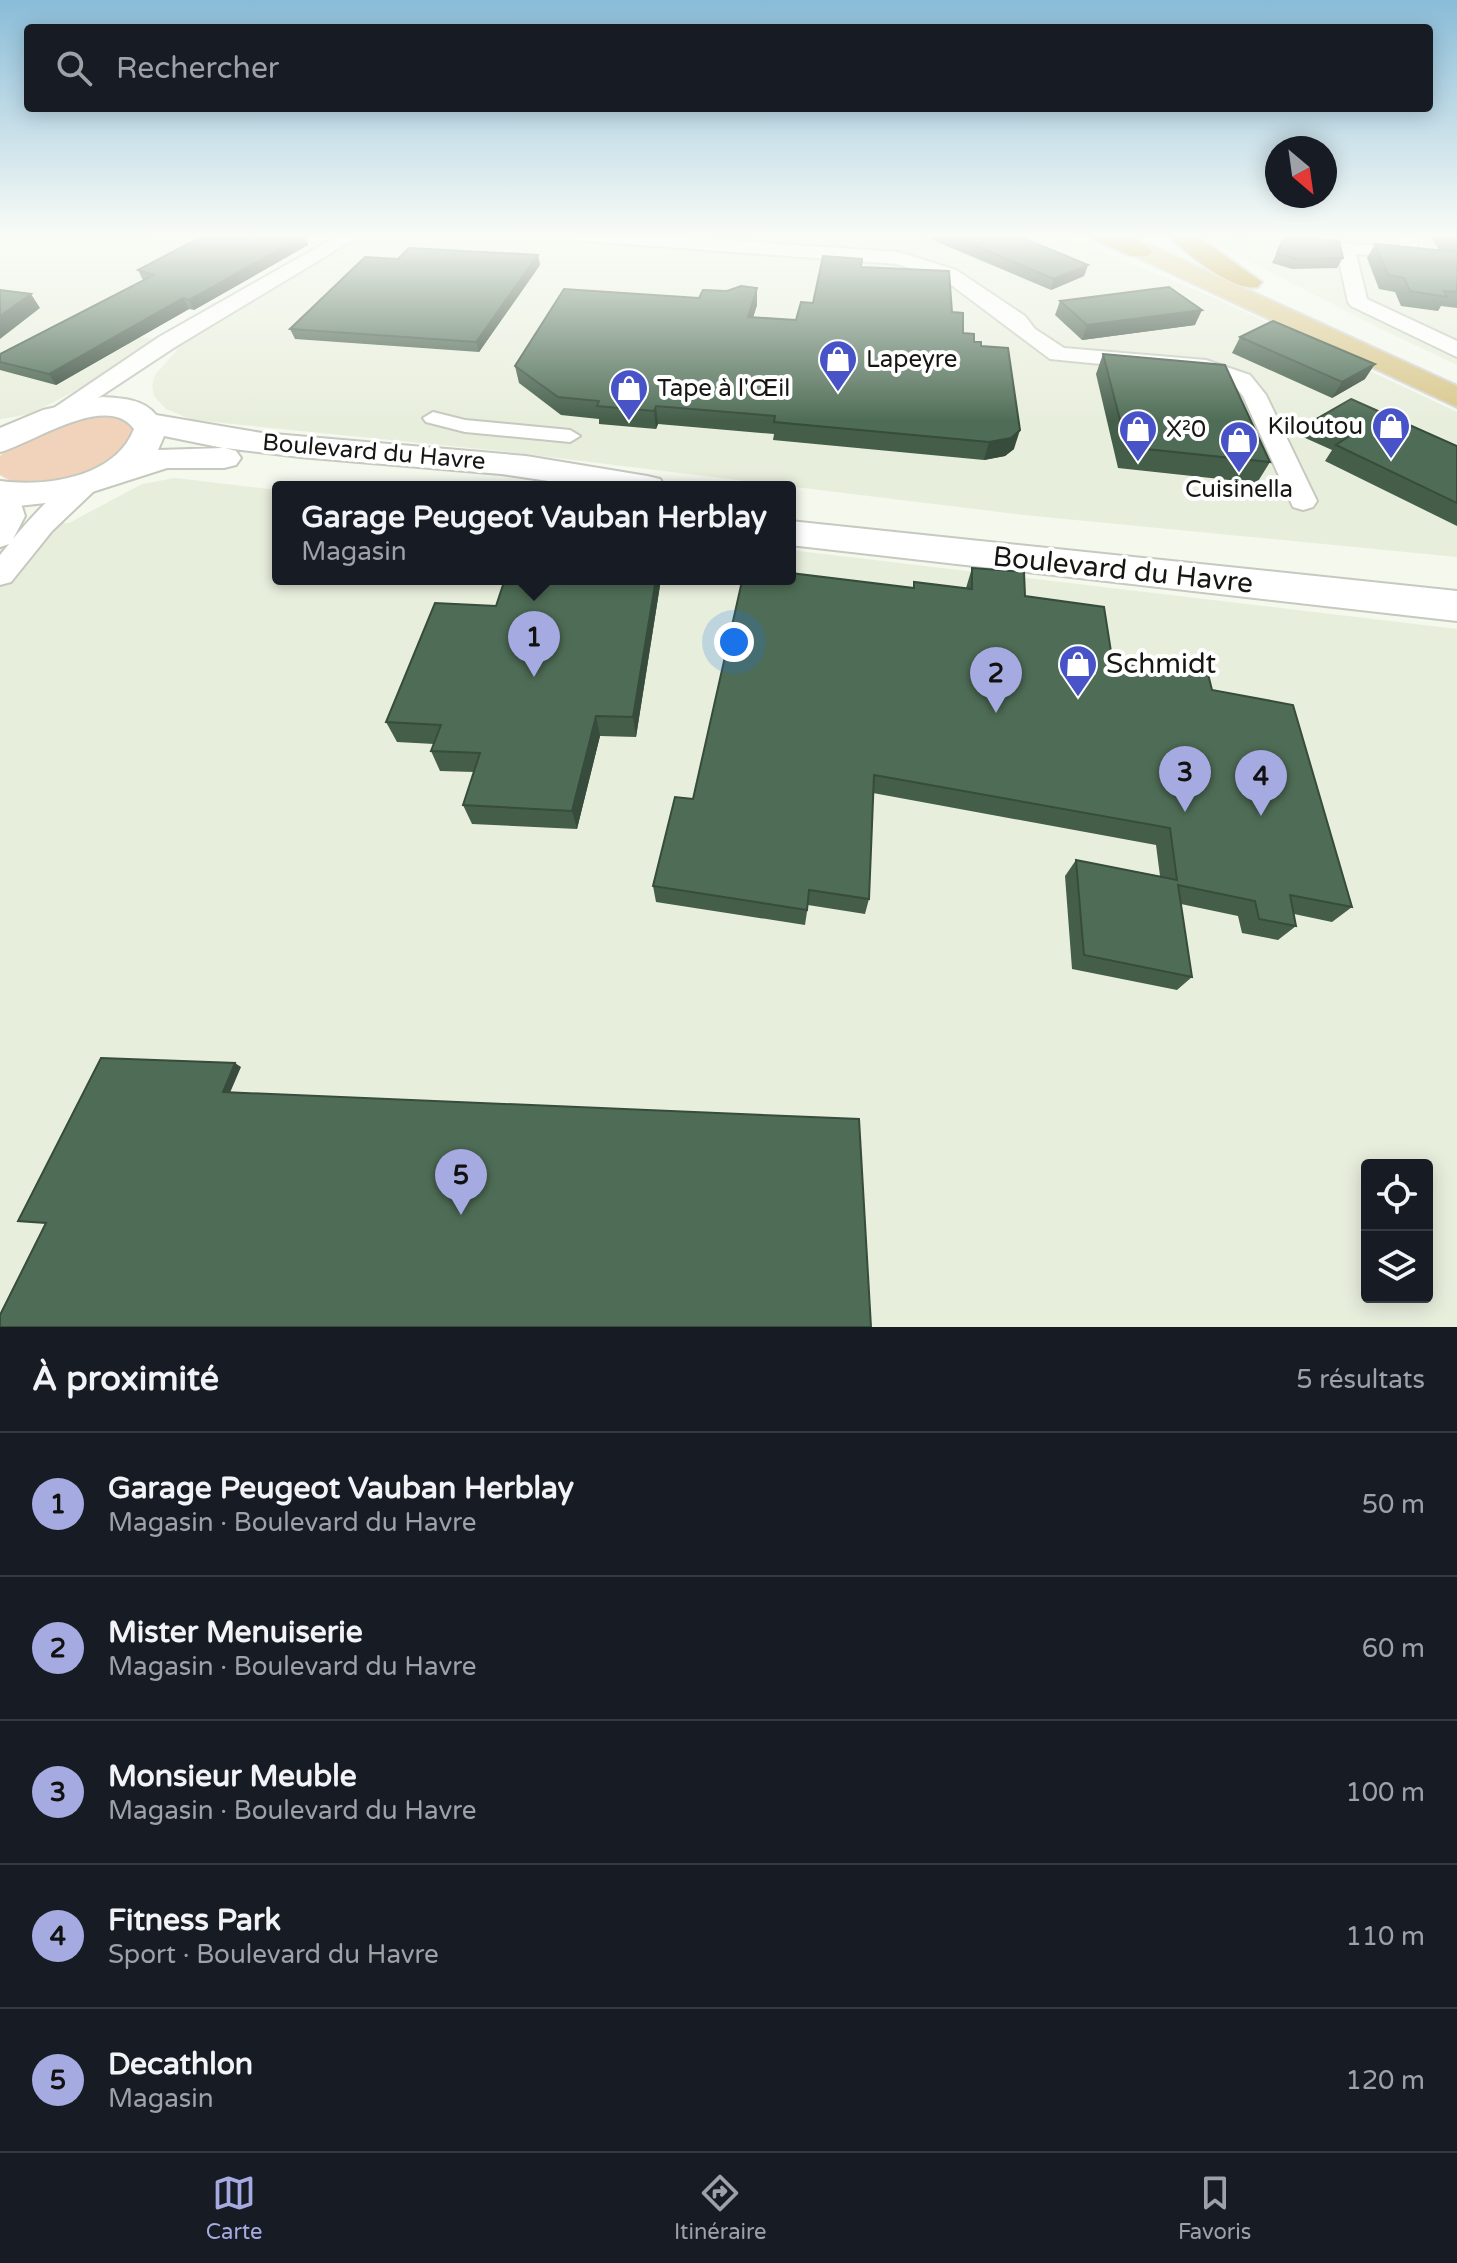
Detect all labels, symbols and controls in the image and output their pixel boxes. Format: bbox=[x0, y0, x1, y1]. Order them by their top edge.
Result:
search box bbox=[24, 24, 1433, 112]
icon: search bbox=[52, 46, 96, 90]
text: Rechercher bbox=[116, 50, 279, 87]
north arrow bbox=[1265, 136, 1337, 208]
shop icon: Lapeyre bbox=[817, 338, 859, 393]
place label: Lapeyre bbox=[866, 345, 957, 374]
shop icon: Tape à l'Œil bbox=[608, 367, 650, 422]
place label: Tape à l'Œil bbox=[657, 374, 790, 403]
shop icon: Kiloutou bbox=[1370, 405, 1412, 460]
shop icon: X²0 bbox=[1117, 408, 1159, 463]
place label: Kiloutou bbox=[1268, 412, 1363, 441]
place label: X²0 bbox=[1166, 415, 1206, 444]
shop icon: Cuisinella bbox=[1218, 419, 1260, 474]
street label: Boulevard du Havre bbox=[261, 428, 487, 476]
place label: Cuisinella bbox=[1185, 475, 1293, 504]
popup bbox=[272, 481, 796, 585]
text: Garage Peugeot Vauban Herblay bbox=[301, 499, 767, 536]
text: Magasin bbox=[301, 536, 407, 567]
street label: Boulevard du Havre bbox=[991, 539, 1255, 601]
pin: 1 bbox=[508, 611, 560, 677]
your location bbox=[714, 622, 754, 662]
shop icon: Schmidt bbox=[1057, 643, 1099, 698]
pin: 2 bbox=[970, 647, 1022, 713]
place label: Schmidt bbox=[1106, 647, 1217, 681]
pin: 3 bbox=[1159, 746, 1211, 812]
pin: 4 bbox=[1235, 750, 1287, 816]
pin: 5 bbox=[435, 1149, 487, 1215]
map controls bbox=[1361, 1159, 1433, 1303]
button: locate bbox=[1361, 1159, 1433, 1231]
button: layers bbox=[1361, 1231, 1433, 1303]
text: À proximité bbox=[32, 1359, 219, 1400]
text: 5 résultats bbox=[1296, 1364, 1425, 1395]
text: Garage Peugeot Vauban Herblay bbox=[108, 1470, 574, 1507]
text: 1 bbox=[50, 1489, 66, 1520]
text: 50 m bbox=[1362, 1489, 1425, 1520]
text: Magasin · Boulevard du Havre bbox=[108, 1507, 476, 1538]
text: Mister Menuiserie bbox=[108, 1614, 363, 1651]
text: 2 bbox=[50, 1633, 66, 1664]
text: 60 m bbox=[1362, 1633, 1425, 1664]
text: Magasin · Boulevard du Havre bbox=[108, 1651, 476, 1682]
text: Monsieur Meuble bbox=[108, 1758, 357, 1795]
text: 3 bbox=[50, 1777, 66, 1808]
text: 100 m bbox=[1345, 1777, 1425, 1808]
text: Magasin · Boulevard du Havre bbox=[108, 1795, 476, 1826]
text: Fitness Park bbox=[108, 1902, 281, 1939]
text: 4 bbox=[50, 1921, 66, 1952]
text: 110 m bbox=[1345, 1921, 1425, 1952]
text: Sport · Boulevard du Havre bbox=[108, 1939, 439, 1970]
text: Decathlon bbox=[108, 2046, 253, 2083]
text: 5 bbox=[50, 2065, 66, 2096]
text: 120 m bbox=[1345, 2065, 1425, 2096]
text: Magasin bbox=[108, 2083, 214, 2114]
tab: Carte bbox=[206, 2171, 263, 2245]
tab: Itinéraire bbox=[674, 2171, 767, 2245]
tab: Favoris bbox=[1178, 2171, 1251, 2245]

